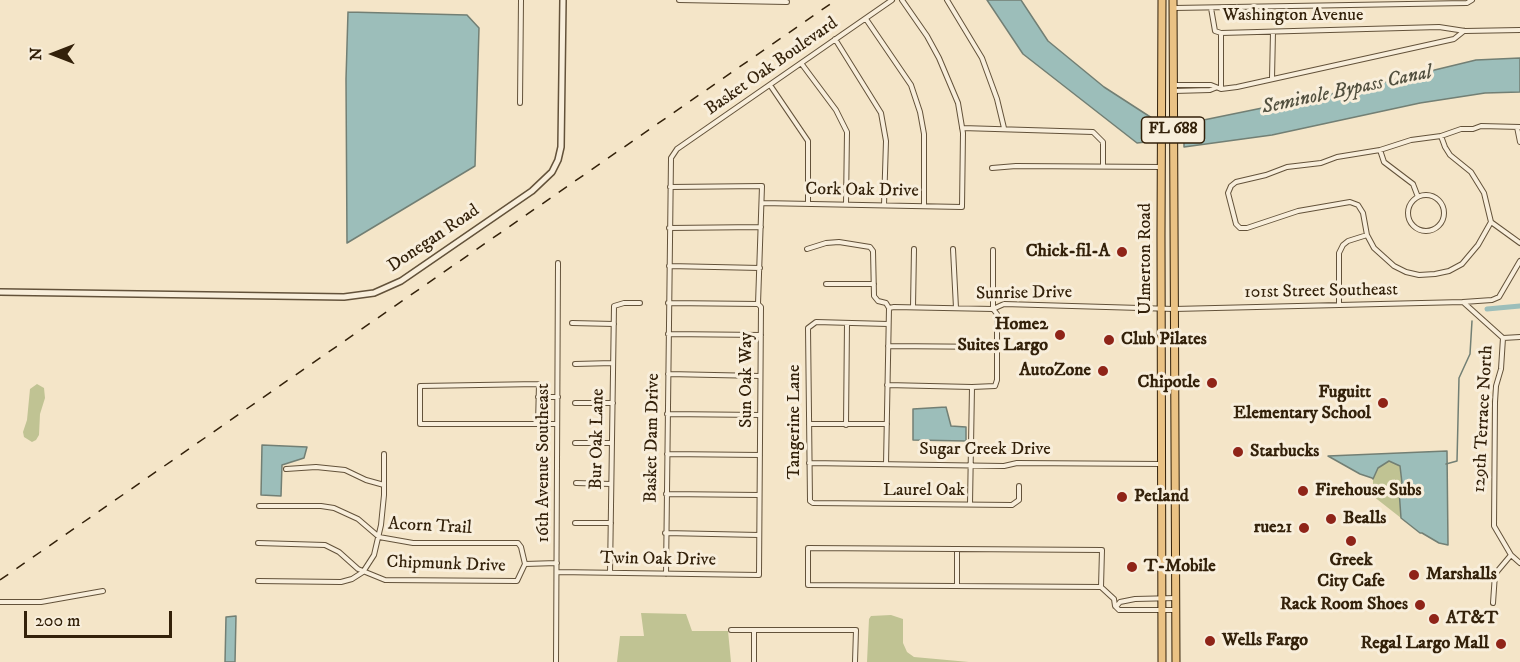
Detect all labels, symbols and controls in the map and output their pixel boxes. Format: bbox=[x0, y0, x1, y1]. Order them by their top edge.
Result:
street label: Washington Avenue bbox=[1222, 5, 1364, 27]
street label: Basket Oak Boulevard bbox=[702, 13, 842, 121]
north arrow bbox=[24, 24, 84, 84]
text: N bbox=[26, 47, 46, 61]
water label: Seminole Bypass Canal bbox=[1260, 61, 1434, 121]
road number: FL 688 bbox=[1142, 117, 1204, 143]
street label: Cork Oak Drive bbox=[805, 179, 919, 203]
street label: Donegan Road bbox=[384, 200, 484, 278]
street label: Ulmerton Road bbox=[1135, 203, 1157, 315]
place label: Chick-fil-A bbox=[1026, 241, 1110, 263]
marker: Chick-fil-A bbox=[1115, 245, 1129, 259]
street label: 101st Street Southeast bbox=[1244, 280, 1398, 304]
street label: Sunrise Drive bbox=[976, 282, 1072, 306]
place label: Home2 Suites Largo bbox=[957, 314, 1048, 356]
marker: Home2 Suites Largo bbox=[1053, 328, 1067, 342]
place label: Club Pilates bbox=[1121, 329, 1207, 351]
street label: Sun Oak Way bbox=[736, 332, 758, 428]
marker: Club Pilates bbox=[1102, 333, 1116, 347]
street label: 129th Terrace North bbox=[1469, 345, 1499, 493]
place label: AutoZone bbox=[1019, 360, 1091, 382]
marker: AutoZone bbox=[1096, 364, 1110, 378]
street label: Tangerine Lane bbox=[784, 365, 806, 479]
place label: Chipotle bbox=[1138, 372, 1200, 394]
street label: Basket Dam Drive bbox=[641, 373, 665, 503]
marker: Chipotle bbox=[1205, 376, 1219, 390]
place label: Fuguitt Elementary School bbox=[1233, 382, 1371, 424]
street label: 16th Avenue Southeast bbox=[533, 383, 555, 543]
street label: Bur Oak Lane bbox=[586, 388, 610, 490]
marker: Fuguitt Elementary School bbox=[1376, 396, 1390, 410]
street label: Sugar Creek Drive bbox=[919, 439, 1051, 461]
place label: Starbucks bbox=[1250, 441, 1319, 463]
marker: Starbucks bbox=[1231, 445, 1245, 459]
street label: Laurel Oak bbox=[883, 480, 965, 502]
place label: Firehouse Subs bbox=[1315, 480, 1422, 502]
marker: Firehouse Subs bbox=[1296, 484, 1310, 498]
place label: Petland bbox=[1134, 486, 1189, 508]
marker: Petland bbox=[1115, 490, 1129, 504]
place label: Bealls bbox=[1343, 508, 1386, 530]
marker: Bealls bbox=[1324, 512, 1338, 526]
street label: Acorn Trail bbox=[387, 514, 473, 540]
place label: rue21 bbox=[1254, 517, 1292, 539]
marker: rue21 bbox=[1297, 521, 1311, 535]
marker: Greek City Cafe bbox=[1344, 534, 1358, 548]
street label: Twin Oak Drive bbox=[600, 548, 716, 572]
place label: Greek City Cafe bbox=[1317, 550, 1385, 592]
street label: Chipmunk Drive bbox=[386, 552, 506, 578]
place label: T-Mobile bbox=[1144, 556, 1216, 578]
marker: T-Mobile bbox=[1125, 560, 1139, 574]
place label: Marshalls bbox=[1426, 564, 1497, 586]
marker: Marshalls bbox=[1407, 568, 1421, 582]
place label: Rack Room Shoes bbox=[1280, 594, 1408, 616]
marker: Rack Room Shoes bbox=[1413, 598, 1427, 612]
scale bar bbox=[27, 599, 176, 637]
place label: AT&T bbox=[1446, 608, 1498, 630]
text: 200 m bbox=[35, 610, 81, 632]
marker: AT&T bbox=[1427, 612, 1441, 626]
place label: Wells Fargo bbox=[1222, 630, 1308, 652]
place label: Regal Largo Mall bbox=[1360, 633, 1489, 655]
marker: Wells Fargo bbox=[1203, 634, 1217, 648]
marker: Regal Largo Mall bbox=[1494, 637, 1508, 651]

